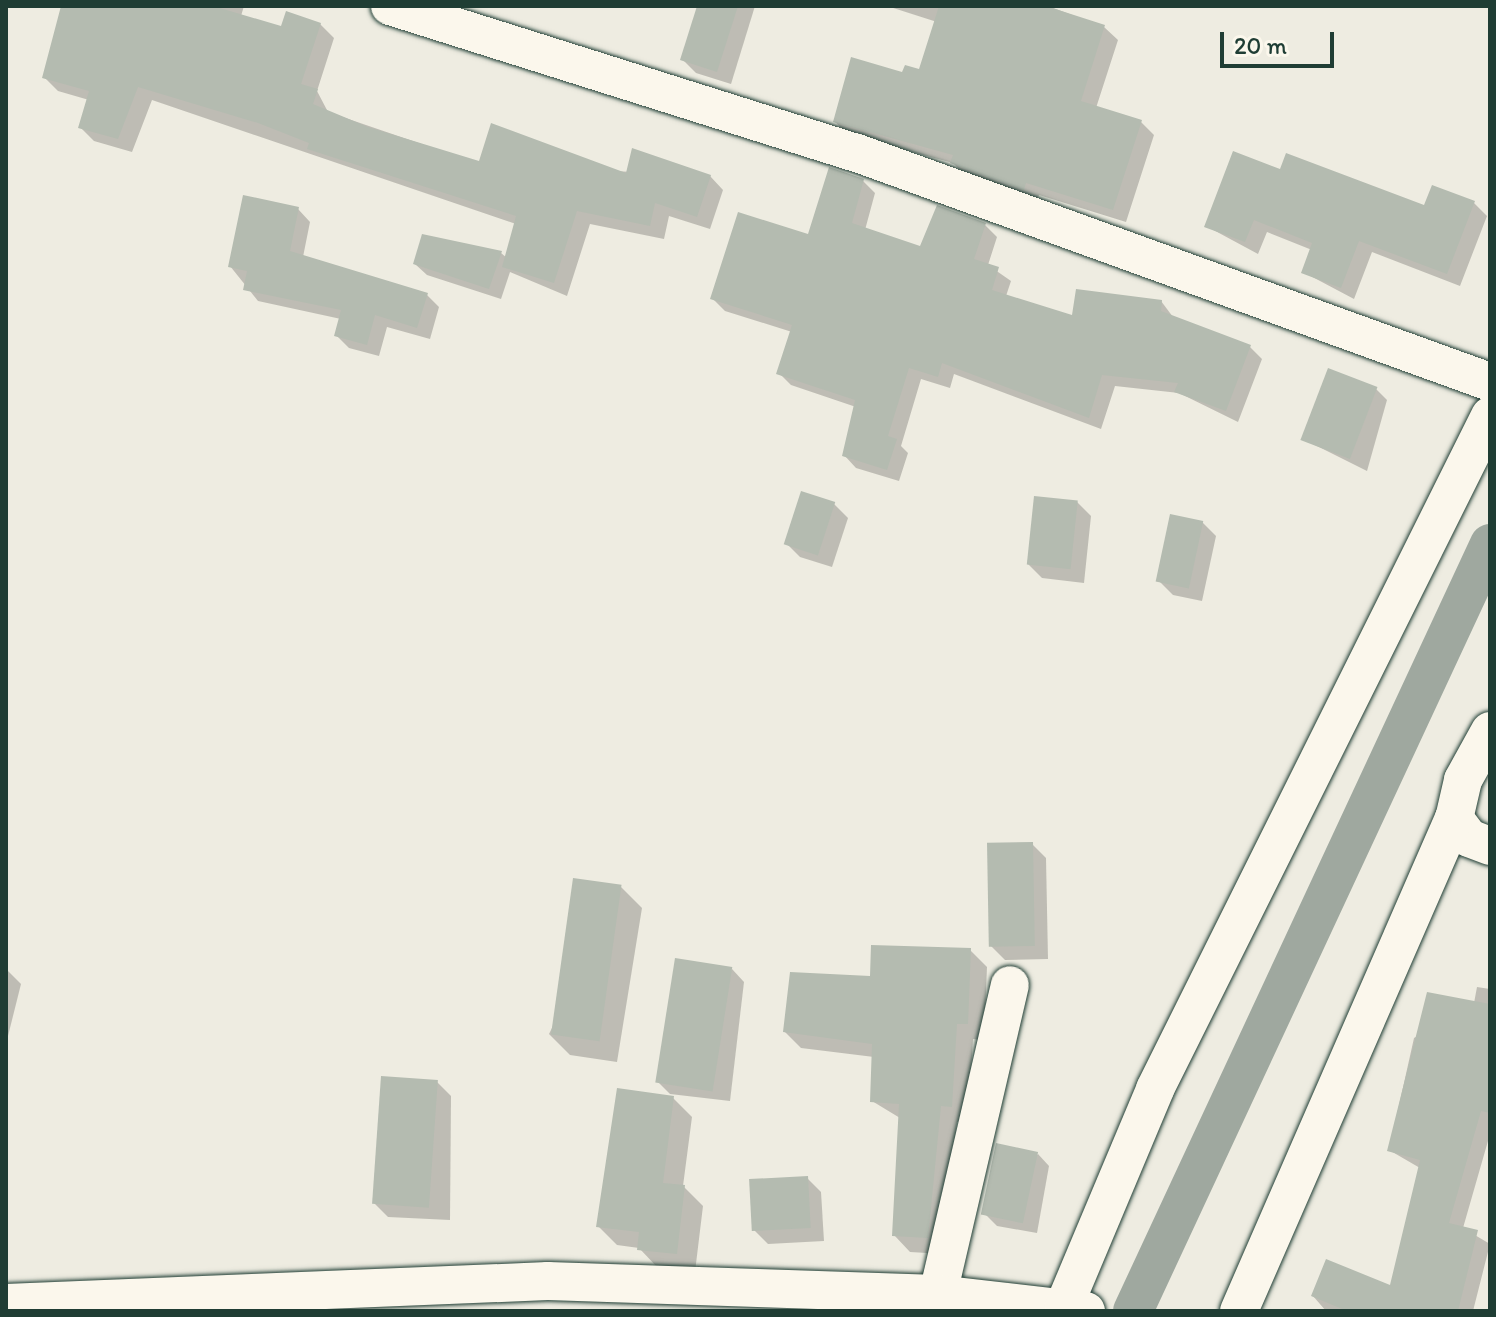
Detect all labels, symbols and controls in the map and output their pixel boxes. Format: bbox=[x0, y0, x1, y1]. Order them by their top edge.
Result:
scale bar bbox=[1224, 16, 1338, 66]
text: 20 m bbox=[1234, 31, 1287, 60]

